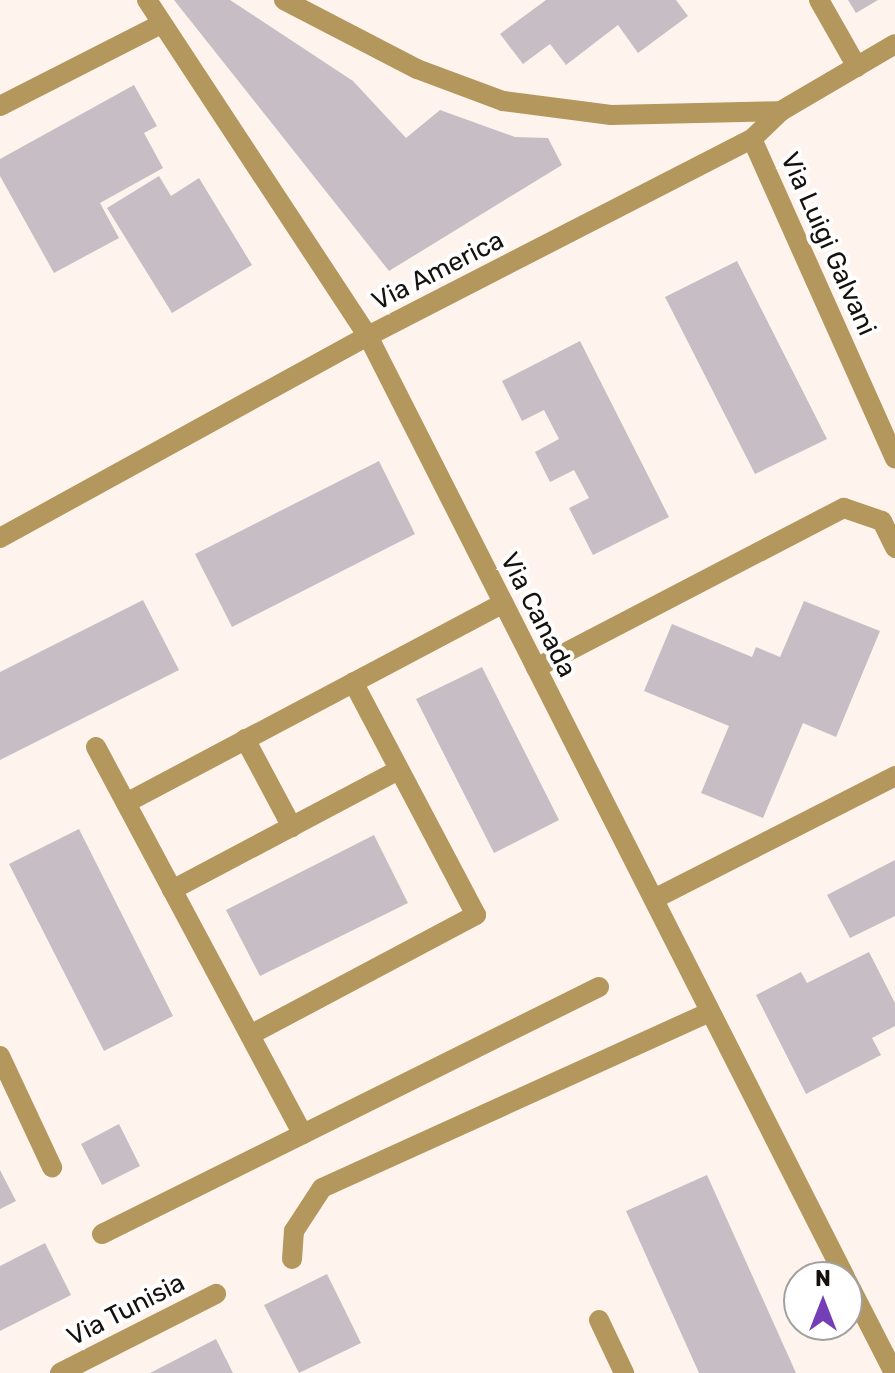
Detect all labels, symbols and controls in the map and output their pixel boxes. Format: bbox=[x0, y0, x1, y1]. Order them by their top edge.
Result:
street label: Via Luigi Galvani bbox=[774, 148, 882, 340]
street label: Via America bbox=[367, 224, 509, 318]
street label: Via Canada bbox=[493, 548, 583, 682]
north arrow bbox=[783, 1261, 863, 1341]
text: N bbox=[815, 1265, 831, 1292]
street label: Via Tunisia bbox=[62, 1267, 190, 1353]

